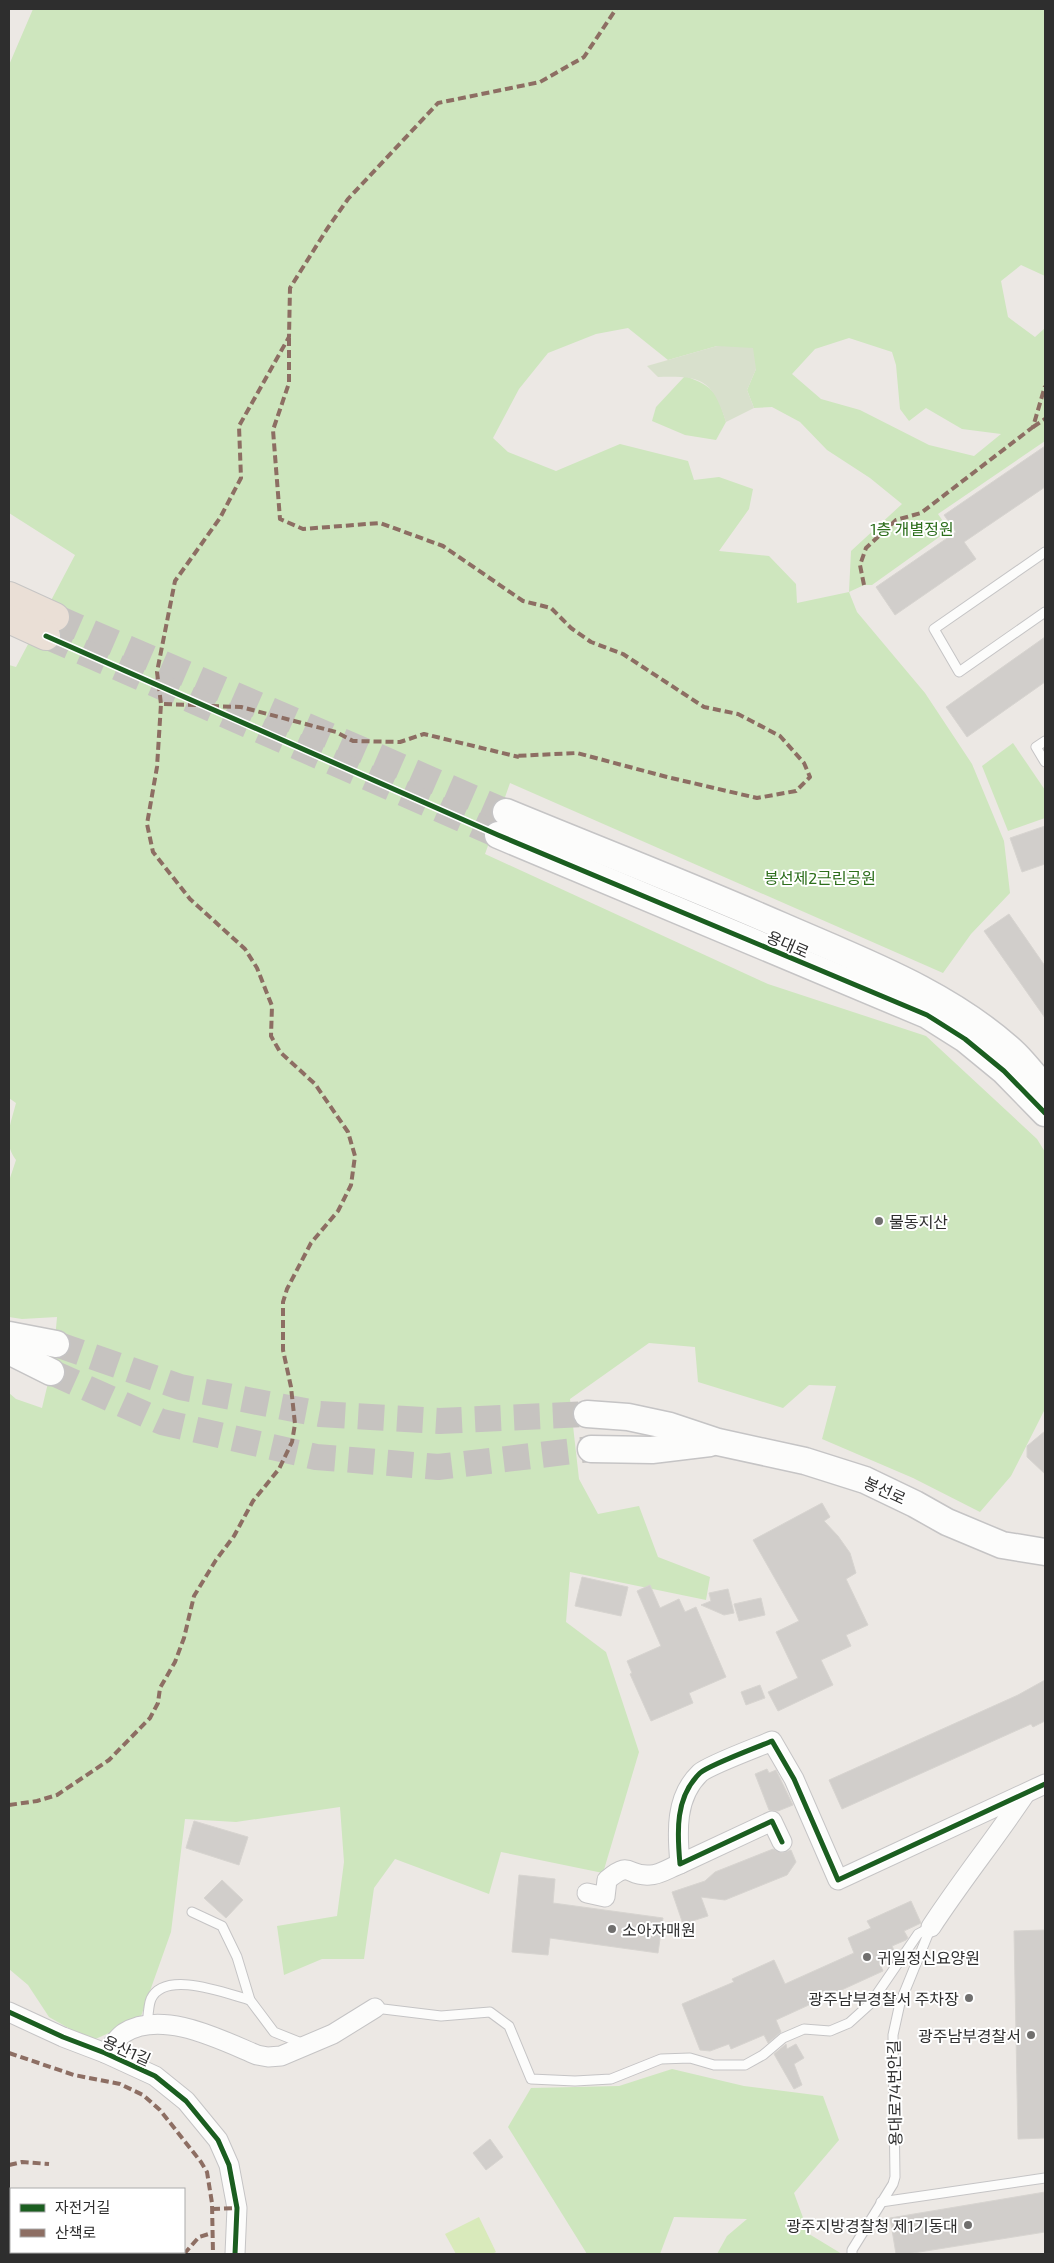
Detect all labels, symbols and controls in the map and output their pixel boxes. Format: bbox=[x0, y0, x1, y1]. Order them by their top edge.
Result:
park label: 1층 개별정원 bbox=[870, 519, 954, 538]
park label: 봉선제2근린공원 bbox=[764, 868, 876, 887]
street label: 용대로 bbox=[764, 927, 812, 961]
place label: 물동지산 bbox=[889, 1212, 948, 1231]
marker: 물동지산 bbox=[873, 1215, 885, 1227]
street label: 봉선로 bbox=[861, 1472, 909, 1508]
place label: 소아자매원 bbox=[622, 1920, 696, 1939]
marker: 소아자매원 bbox=[606, 1923, 618, 1935]
place label: 귀일정신요양원 bbox=[877, 1948, 980, 1967]
marker: 귀일정신요양원 bbox=[861, 1951, 873, 1963]
place label: 광주남부경찰서 주차장 bbox=[808, 1989, 959, 2008]
marker: 광주남부경찰서 주차장 bbox=[963, 1992, 975, 2004]
place label: 광주남부경찰서 bbox=[918, 2026, 1021, 2045]
marker: 광주남부경찰서 bbox=[1025, 2029, 1037, 2041]
street label: 용산1길 bbox=[100, 2031, 154, 2069]
street label: 용대로74번안길 bbox=[884, 2040, 904, 2146]
legend bbox=[10, 2188, 185, 2253]
text: 자전거길 bbox=[55, 2198, 110, 2216]
place label: 광주지방경찰청 제1기동대 bbox=[786, 2216, 958, 2235]
marker: 광주지방경찰청 제1기동대 bbox=[962, 2219, 974, 2231]
text: 산책로 bbox=[55, 2223, 96, 2241]

